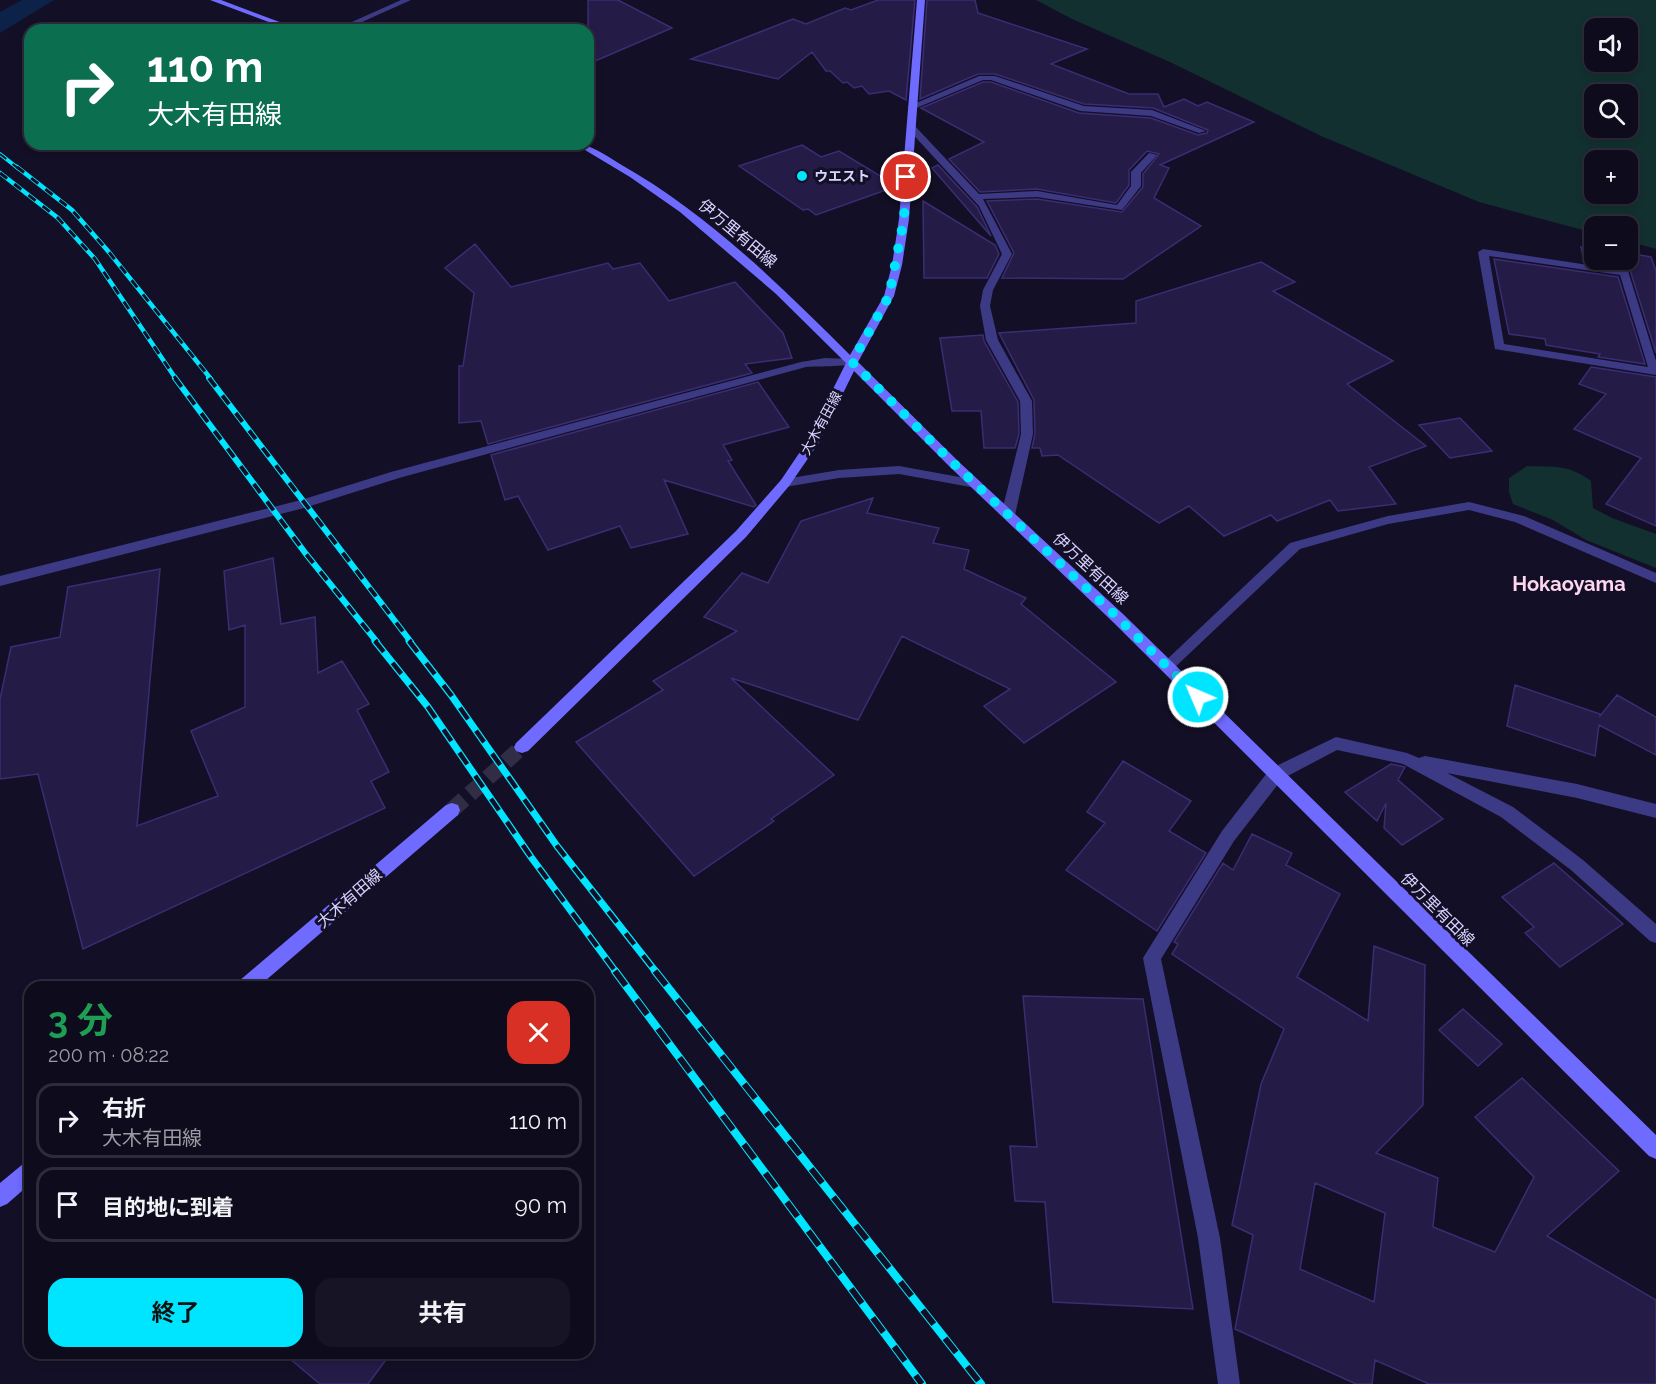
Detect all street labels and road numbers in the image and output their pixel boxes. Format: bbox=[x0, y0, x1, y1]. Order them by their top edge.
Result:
street label: 伊万里有田線 bbox=[695, 195, 781, 272]
street label: 大木有田線 bbox=[797, 389, 845, 457]
street label: 伊万里有田線 bbox=[1049, 529, 1132, 608]
street label: 大木有田線 bbox=[313, 865, 386, 932]
street label: 伊万里有田線 bbox=[1397, 869, 1478, 950]

